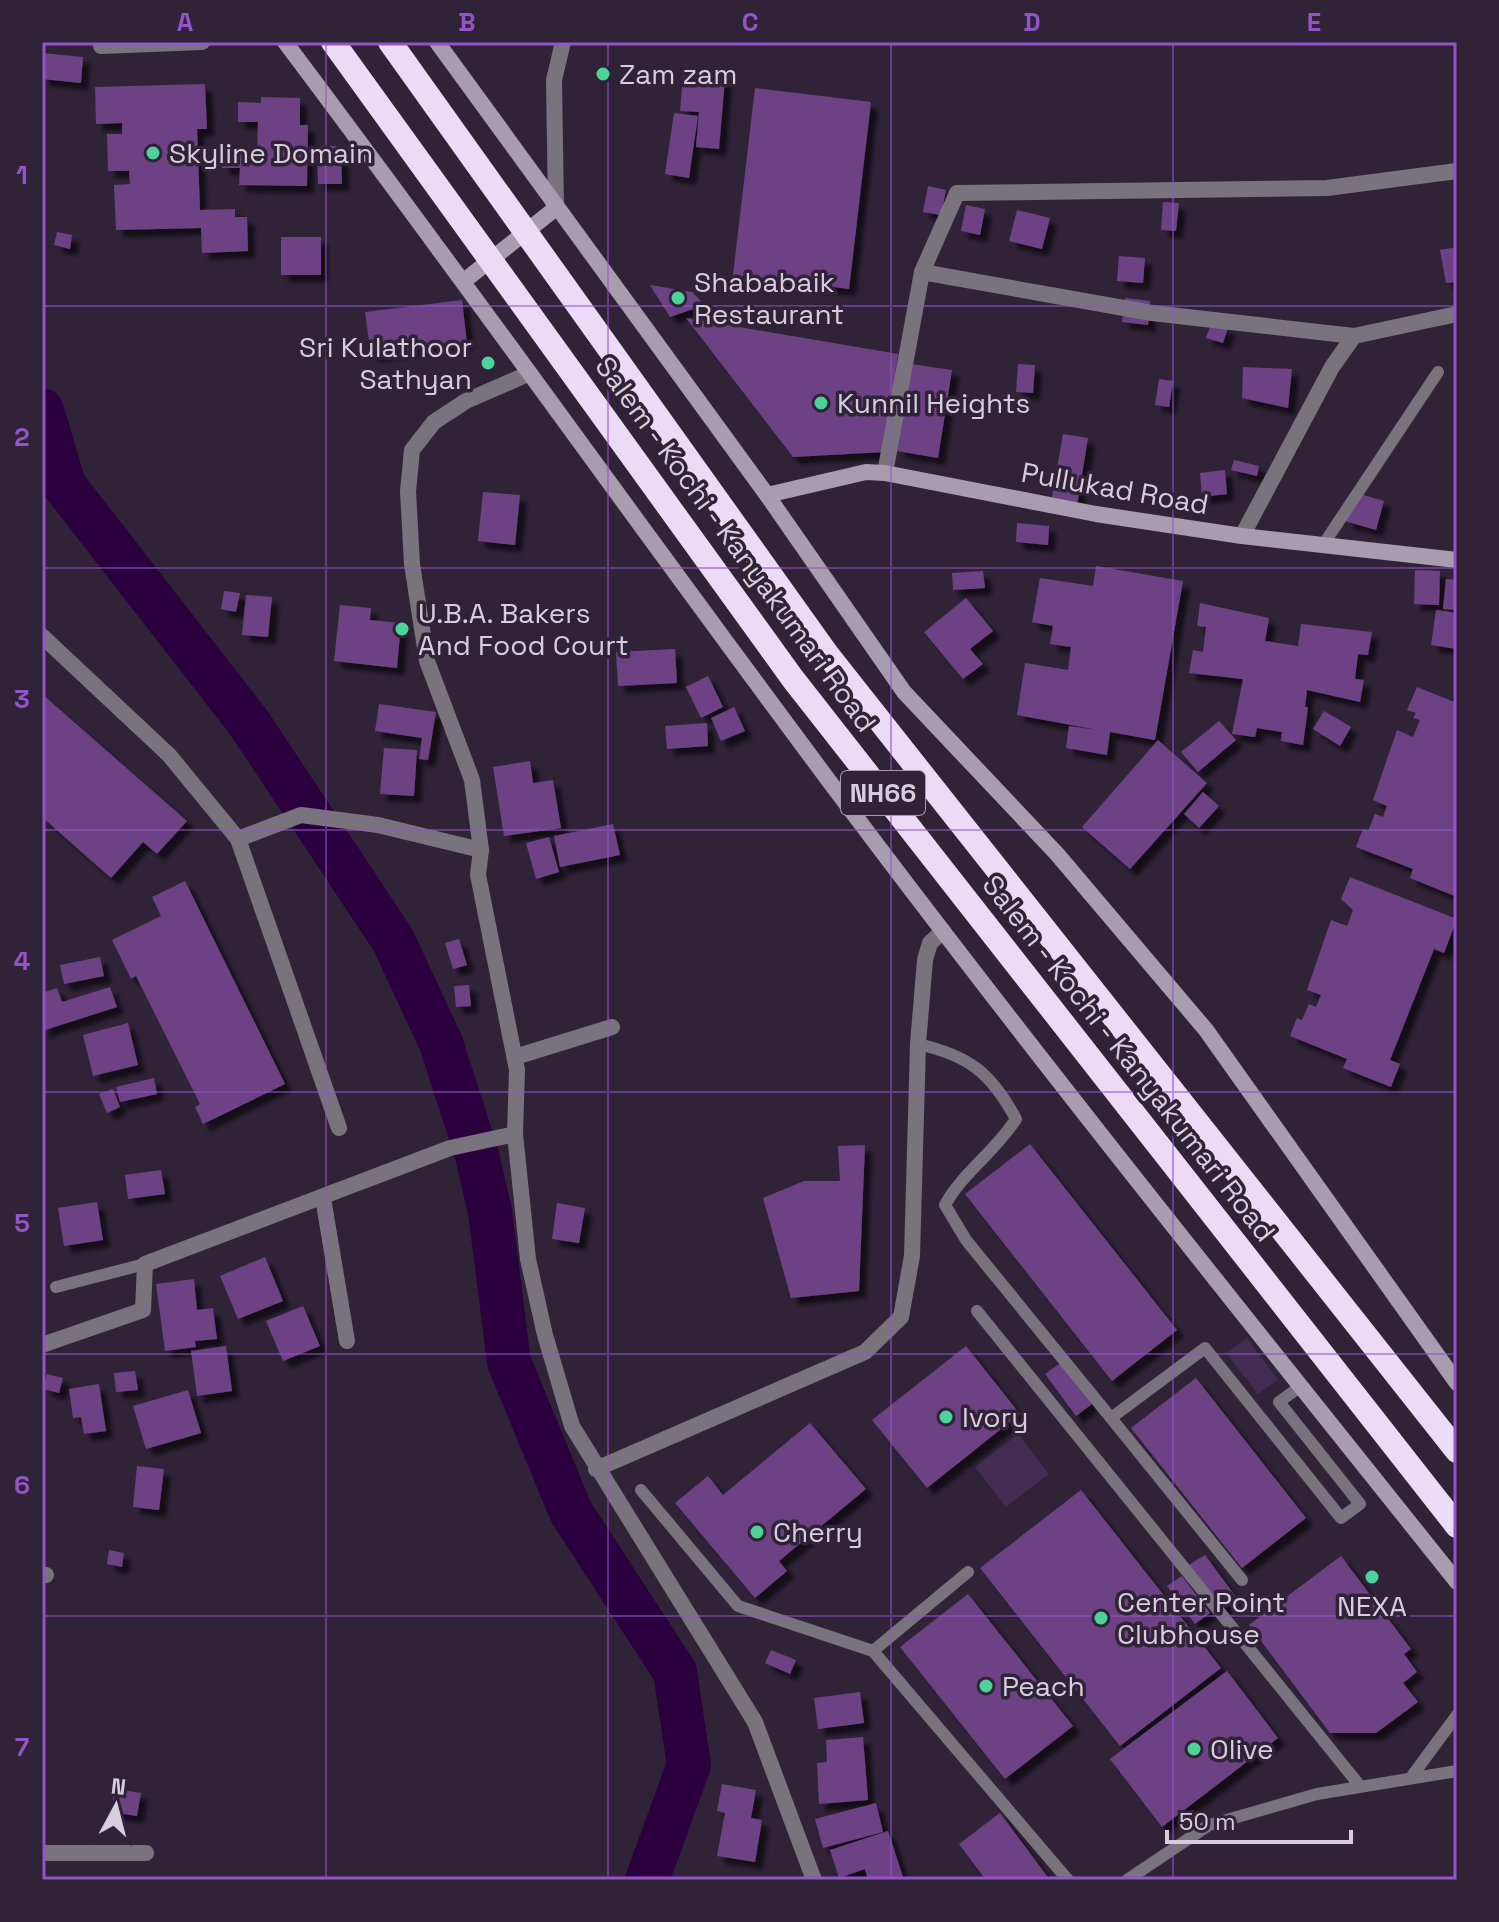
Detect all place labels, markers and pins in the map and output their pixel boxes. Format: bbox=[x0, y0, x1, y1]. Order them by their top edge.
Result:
place label: Zam zam bbox=[619, 56, 737, 92]
marker: Zam zam bbox=[594, 65, 612, 83]
place label: Skyline Domain bbox=[169, 135, 373, 171]
marker: Skyline Domain bbox=[144, 144, 162, 162]
place label: Shababaik Restaurant bbox=[694, 264, 844, 332]
marker: Shababaik Restaurant bbox=[669, 289, 687, 307]
place label: Sri Kulathoor Sathyan bbox=[299, 329, 472, 397]
marker: Sri Kulathoor Sathyan bbox=[479, 354, 497, 372]
place label: Kunnil Heights bbox=[837, 385, 1030, 421]
marker: Kunnil Heights bbox=[812, 394, 830, 412]
place label: U.B.A. Bakers And Food Court bbox=[418, 595, 629, 663]
marker: U.B.A. Bakers And Food Court bbox=[393, 620, 411, 638]
place label: Ivory bbox=[962, 1399, 1028, 1435]
marker: Ivory bbox=[937, 1408, 955, 1426]
place label: Cherry bbox=[773, 1514, 863, 1550]
marker: Cherry bbox=[748, 1523, 766, 1541]
marker: NEXA bbox=[1363, 1568, 1381, 1586]
place label: Center Point Clubhouse bbox=[1117, 1584, 1285, 1652]
place label: NEXA bbox=[1337, 1588, 1407, 1624]
marker: Center Point Clubhouse bbox=[1092, 1609, 1110, 1627]
place label: Peach bbox=[1002, 1668, 1085, 1704]
marker: Peach bbox=[977, 1677, 995, 1695]
place label: Olive bbox=[1210, 1731, 1274, 1767]
marker: Olive bbox=[1185, 1740, 1203, 1758]

